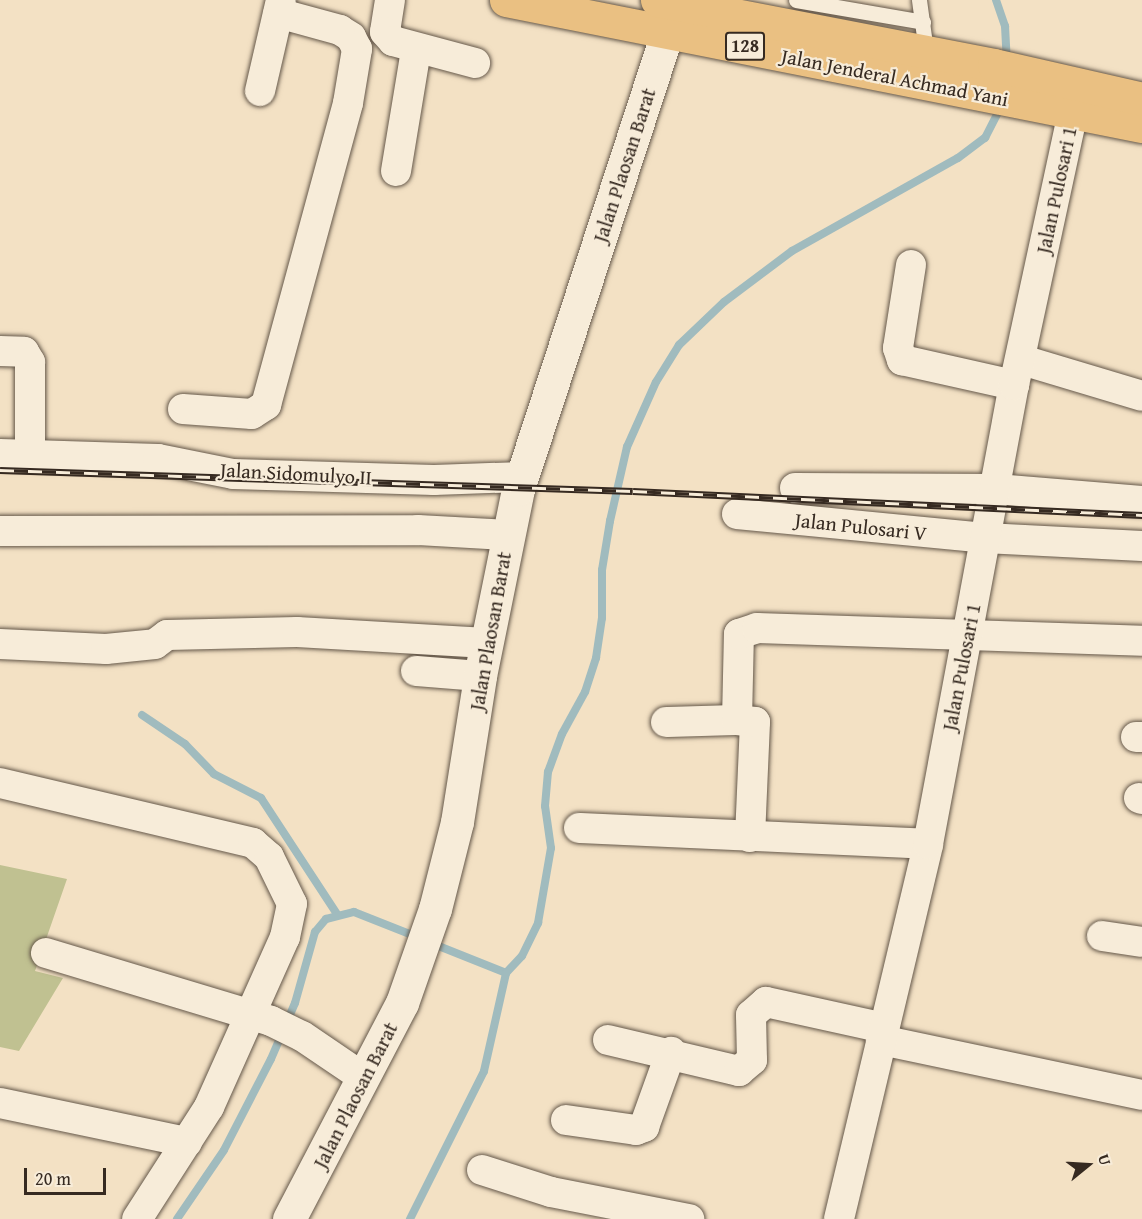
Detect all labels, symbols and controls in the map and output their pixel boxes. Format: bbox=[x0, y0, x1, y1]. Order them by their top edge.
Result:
road number: 128 bbox=[724, 31, 766, 61]
street label: Jalan Jenderal Achmad Yani bbox=[779, 43, 1011, 111]
street label: Jalan Plaosan Barat bbox=[588, 85, 660, 245]
street label: Jalan Pulosari 1 bbox=[1031, 124, 1081, 256]
street label: Jalan Sidomulyo II bbox=[219, 457, 373, 489]
street label: Jalan Pulosari V bbox=[794, 507, 928, 545]
street label: Jalan Plaosan Barat bbox=[464, 550, 516, 712]
street label: Jalan Pulosari 1 bbox=[937, 601, 985, 733]
street label: Jalan Plaosan Barat bbox=[308, 1018, 402, 1172]
north arrow bbox=[1058, 1135, 1118, 1195]
text: U bbox=[1092, 1151, 1118, 1168]
scale bar bbox=[27, 1156, 110, 1194]
text: 20 m bbox=[35, 1165, 71, 1192]

